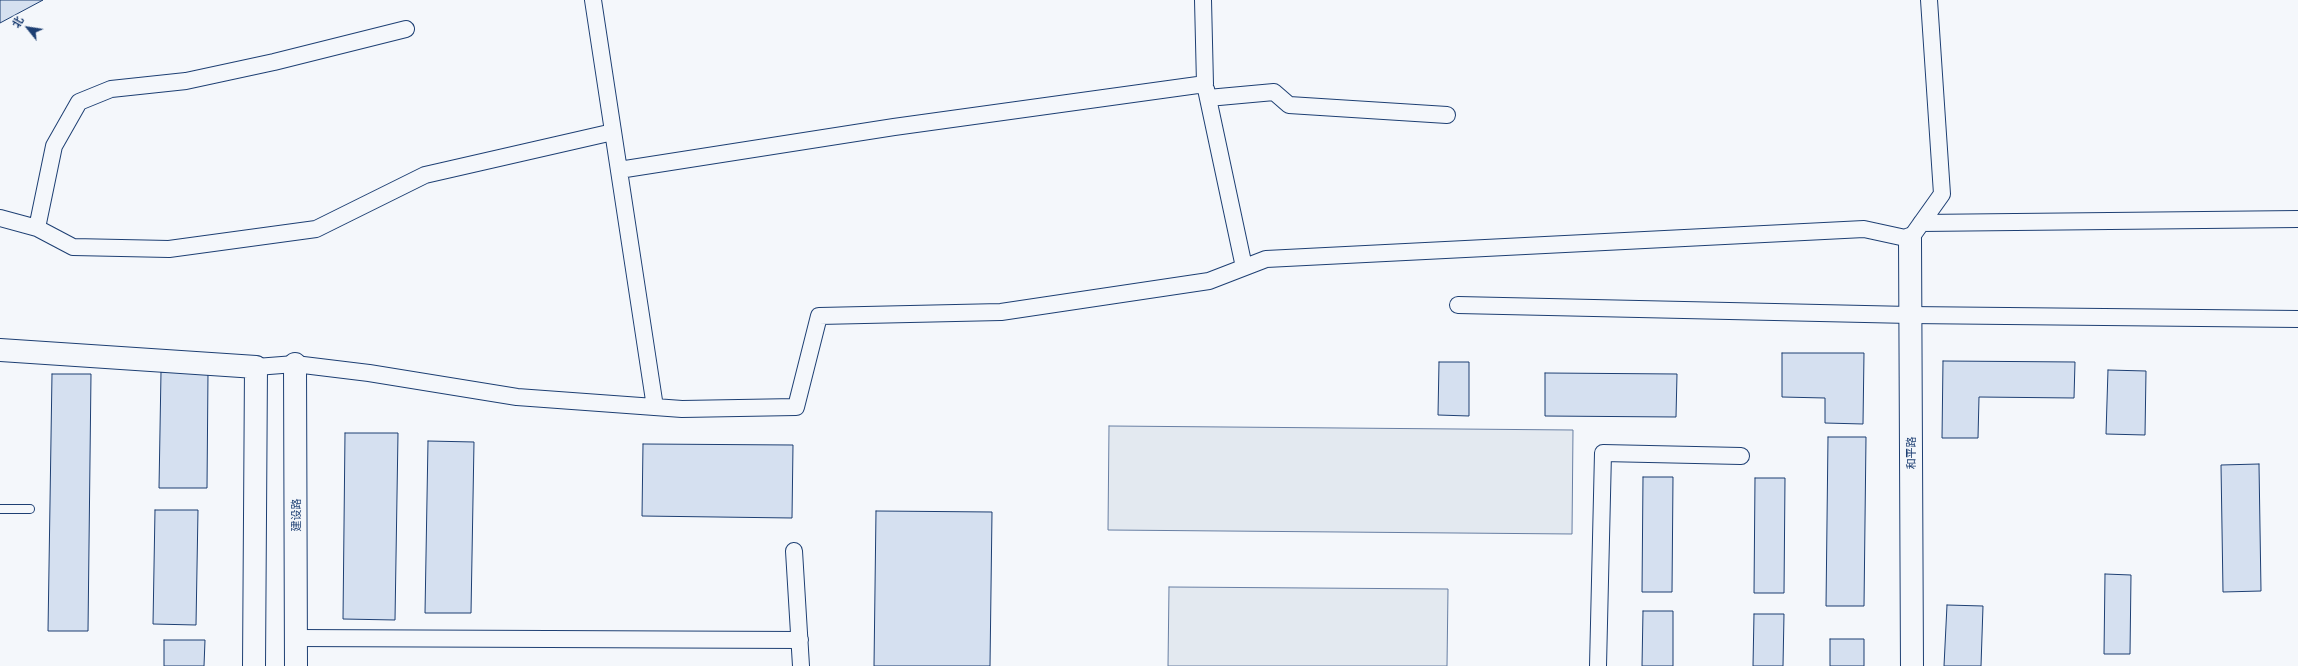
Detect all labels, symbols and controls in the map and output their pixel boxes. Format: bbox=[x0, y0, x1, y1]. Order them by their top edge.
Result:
north arrow bbox=[8, 8, 48, 48]
text: 北 bbox=[9, 14, 26, 30]
street label: 和平路 bbox=[1904, 437, 1918, 469]
street label: 建设路 bbox=[289, 499, 303, 531]

